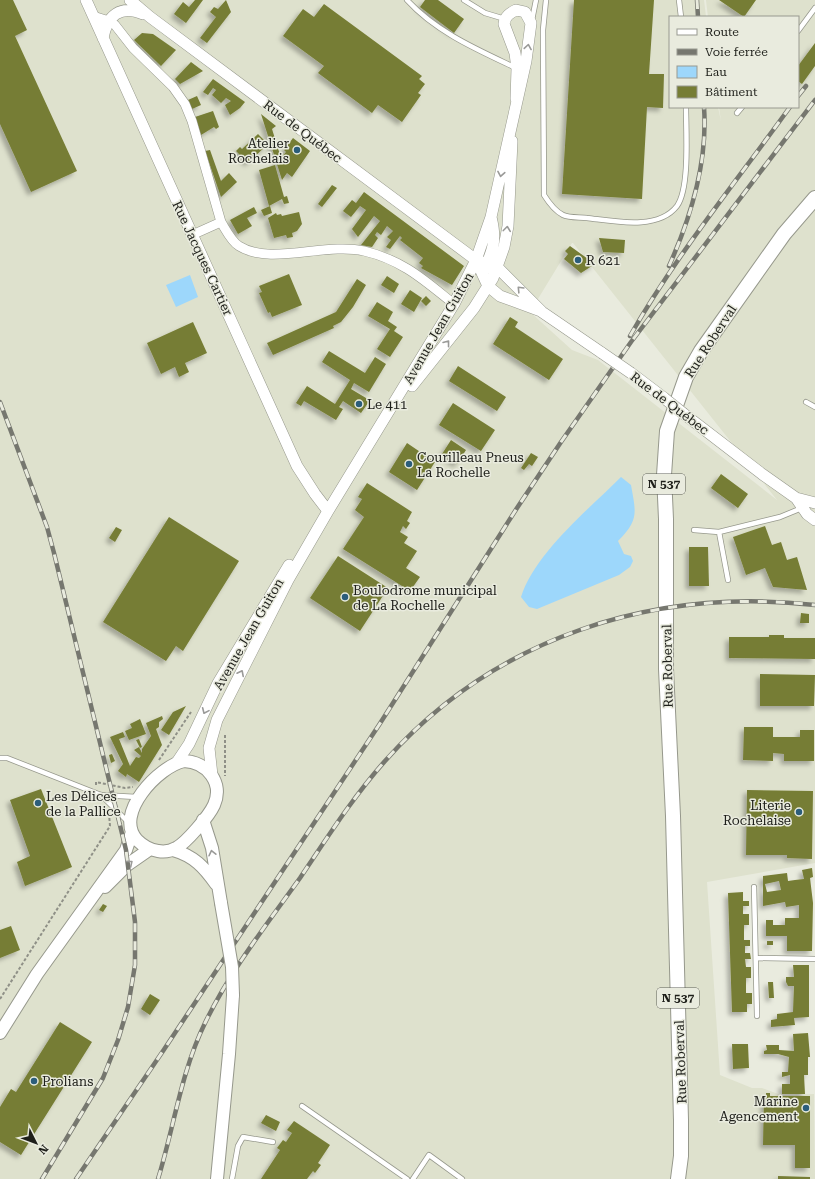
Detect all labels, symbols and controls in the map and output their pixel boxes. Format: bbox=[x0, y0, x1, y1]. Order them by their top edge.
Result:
legend bbox=[669, 16, 799, 108]
text: Route bbox=[705, 25, 739, 39]
one-way arrow bbox=[523, 44, 532, 50]
text: Voie ferrée bbox=[705, 45, 768, 59]
text: Eau bbox=[705, 65, 727, 79]
text: Bâtiment bbox=[705, 85, 758, 99]
street label: Rue de Québec bbox=[260, 97, 345, 166]
place label: Atelier Rochelais bbox=[228, 136, 290, 166]
marker: Atelier Rochelais bbox=[292, 145, 302, 155]
one-way arrow bbox=[497, 171, 506, 177]
street label: Rue Jacques Cartier bbox=[169, 198, 236, 319]
one-way arrow bbox=[502, 226, 511, 232]
place label: R 621 bbox=[586, 253, 620, 268]
marker: R 621 bbox=[573, 255, 583, 265]
street label: Avenue Jean Guiton bbox=[400, 269, 477, 387]
one-way arrow bbox=[517, 286, 525, 294]
street label: Rue Roberval bbox=[681, 302, 739, 380]
one-way arrow bbox=[442, 340, 449, 347]
street label: Rue de Québec bbox=[627, 369, 712, 438]
place label: Le 411 bbox=[367, 397, 407, 412]
marker: Le 411 bbox=[354, 399, 364, 409]
place label: Courilleau Pneus La Rochelle bbox=[417, 450, 524, 480]
marker: Courilleau Pneus La Rochelle bbox=[404, 459, 414, 469]
road number: N 537 bbox=[643, 474, 685, 494]
street label: Avenue Jean Guiton bbox=[210, 575, 287, 693]
place label: Boulodrome municipal de La Rochelle bbox=[353, 583, 497, 613]
marker: Boulodrome municipal de La Rochelle bbox=[340, 592, 350, 602]
street label: Rue Roberval bbox=[659, 624, 676, 708]
one-way arrow bbox=[236, 670, 244, 677]
one-way arrow bbox=[202, 707, 210, 715]
place label: Les Délices de la Pallice bbox=[46, 789, 121, 819]
marker: Les Délices de la Pallice bbox=[33, 798, 43, 808]
place label: Literie Rochelaise bbox=[723, 798, 791, 828]
marker: Literie Rochelaise bbox=[794, 807, 804, 817]
one-way arrow bbox=[209, 850, 217, 856]
one-way arrow bbox=[125, 861, 132, 868]
road number: N 537 bbox=[657, 988, 699, 1008]
street label: Rue Roberval bbox=[672, 1020, 689, 1104]
place label: Prolians bbox=[42, 1074, 93, 1089]
marker: Prolians bbox=[29, 1076, 39, 1086]
place label: Marine Agencement bbox=[720, 1094, 798, 1124]
marker: Marine Agencement bbox=[801, 1103, 811, 1113]
north arrow bbox=[16, 1123, 56, 1163]
text: N bbox=[35, 1142, 51, 1157]

